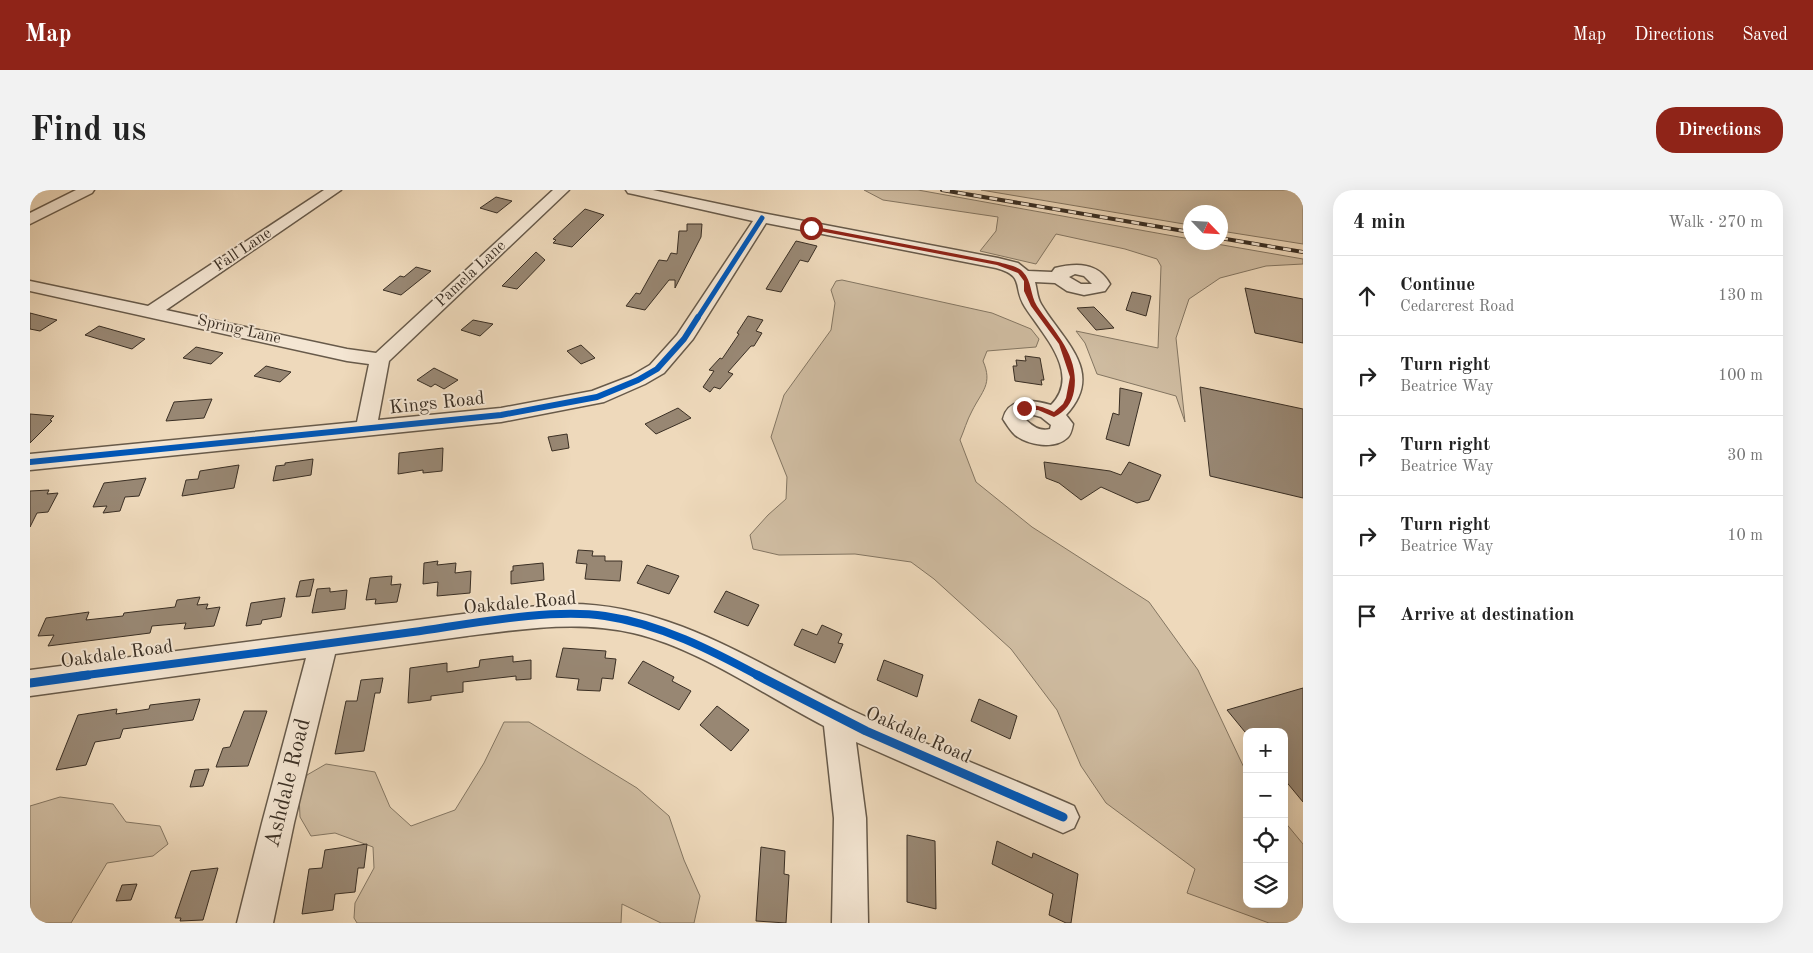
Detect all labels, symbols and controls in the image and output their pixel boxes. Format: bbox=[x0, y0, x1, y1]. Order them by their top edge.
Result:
text: Map bbox=[25, 23, 72, 47]
text: Map bbox=[1573, 26, 1606, 44]
text: Directions bbox=[1634, 26, 1714, 44]
text: Saved bbox=[1742, 26, 1788, 44]
button: Directions bbox=[1656, 107, 1783, 153]
text: Find us bbox=[30, 113, 146, 148]
north arrow bbox=[1183, 205, 1228, 250]
text: 4 min bbox=[1353, 212, 1406, 233]
text: Walk · 270 m bbox=[1668, 215, 1763, 231]
route start bbox=[800, 217, 823, 240]
street label: Fall Lane bbox=[211, 225, 275, 275]
street label: Pamela Lane bbox=[433, 238, 509, 310]
text: Continue bbox=[1400, 276, 1475, 295]
icon: ahead bbox=[1353, 282, 1381, 310]
text: 130 m bbox=[1718, 288, 1763, 304]
text: Cedarcrest Road bbox=[1400, 299, 1514, 315]
street label: Spring Lane bbox=[196, 313, 282, 347]
text: Turn right bbox=[1400, 356, 1490, 375]
icon: right bbox=[1353, 362, 1381, 390]
text: 100 m bbox=[1718, 368, 1763, 384]
text: Beatrice Way bbox=[1400, 379, 1494, 395]
street label: Kings Road bbox=[388, 390, 486, 418]
route end bbox=[1013, 397, 1036, 420]
text: Turn right bbox=[1400, 436, 1490, 455]
icon: right bbox=[1353, 442, 1381, 470]
text: 30 m bbox=[1727, 448, 1763, 464]
text: Beatrice Way bbox=[1400, 459, 1494, 475]
text: Turn right bbox=[1400, 516, 1490, 535]
icon: right bbox=[1353, 522, 1381, 550]
text: 10 m bbox=[1727, 528, 1763, 544]
text: Beatrice Way bbox=[1400, 539, 1494, 555]
street label: Oakdale Road bbox=[463, 590, 577, 618]
icon: arrive bbox=[1353, 602, 1381, 630]
text: Arrive at destination bbox=[1400, 606, 1574, 625]
street label: Oakdale Road bbox=[60, 638, 175, 672]
street label: Oakdale Road bbox=[862, 704, 974, 768]
street label: Ashdale Road bbox=[261, 716, 315, 850]
map controls bbox=[1243, 728, 1288, 908]
button: + bbox=[1243, 728, 1288, 773]
button: − bbox=[1243, 773, 1288, 818]
button: locate bbox=[1243, 818, 1288, 863]
button: layers bbox=[1243, 863, 1288, 908]

